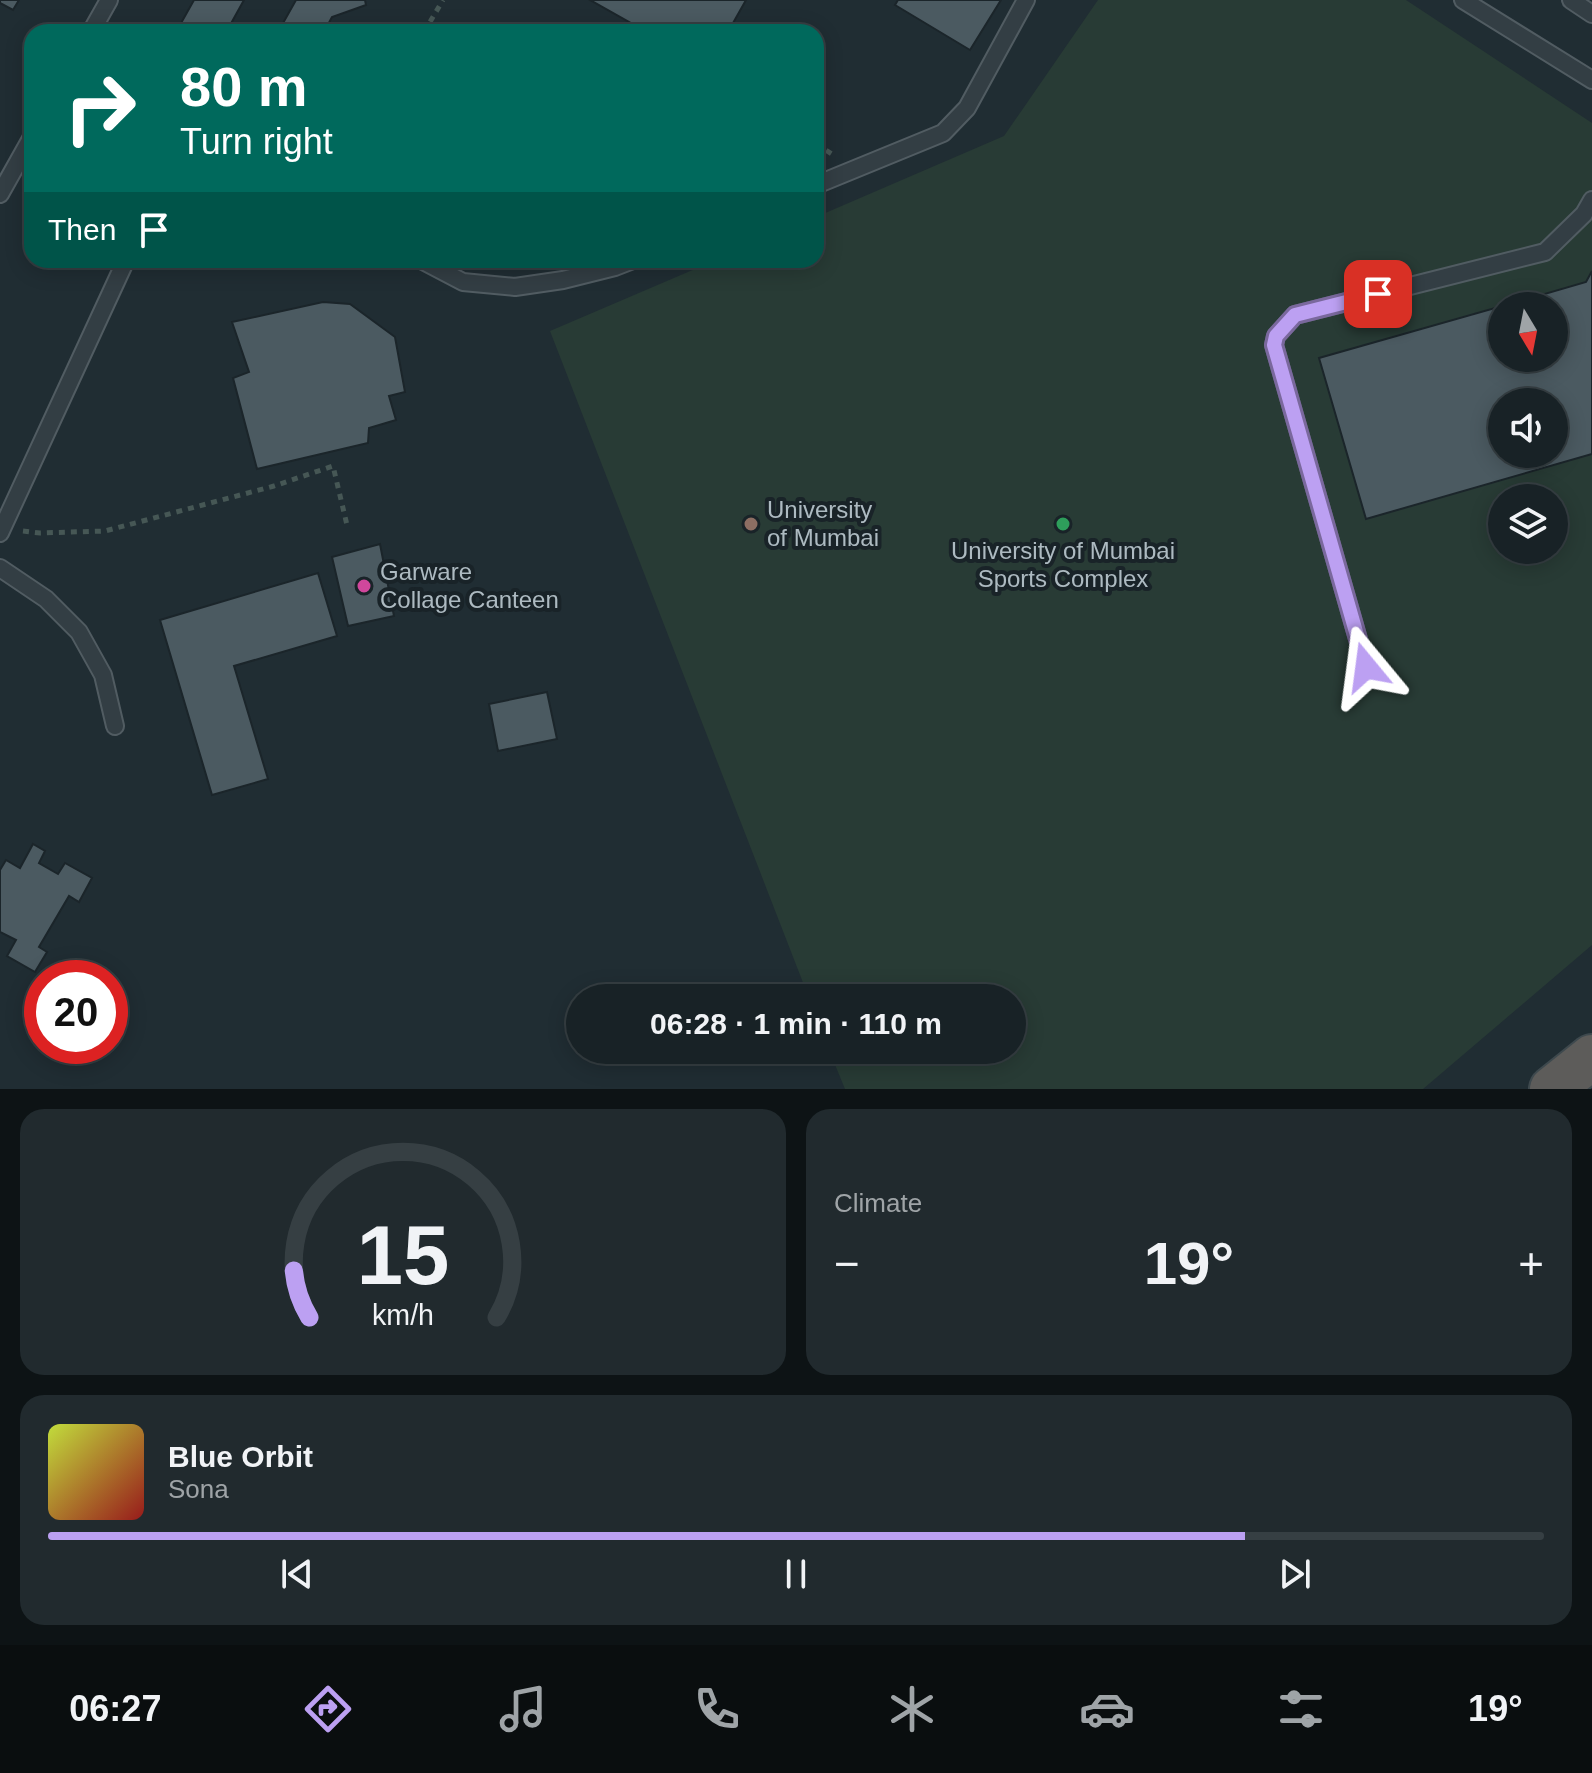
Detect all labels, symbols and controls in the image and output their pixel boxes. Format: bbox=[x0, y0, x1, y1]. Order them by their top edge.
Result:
text: 80 m bbox=[180, 55, 308, 118]
icon: right bbox=[48, 56, 152, 160]
text: Turn right bbox=[180, 121, 333, 162]
icon: arrive bbox=[132, 208, 176, 252]
text: Then bbox=[48, 213, 116, 246]
pin bbox=[1344, 260, 1412, 328]
icon: arrive bbox=[1356, 272, 1400, 316]
north arrow bbox=[1488, 292, 1568, 372]
map controls bbox=[1488, 292, 1568, 564]
button: sound bbox=[1488, 388, 1568, 468]
button: layers bbox=[1488, 484, 1568, 564]
place label: University of Mumbai bbox=[767, 496, 879, 551]
marker: University of Mumbai bbox=[742, 515, 760, 533]
marker: University of Mumbai Sports Complex bbox=[1054, 515, 1072, 533]
place label: University of Mumbai Sports Complex bbox=[951, 537, 1175, 592]
place label: Garware Collage Canteen bbox=[380, 558, 559, 613]
marker: Garware Collage Canteen bbox=[355, 577, 373, 595]
position arrow bbox=[1324, 625, 1408, 709]
speed limit sign: 20 bbox=[24, 960, 128, 1064]
text: 06:28 · 1 min · 110 m bbox=[650, 1007, 942, 1040]
text: Climate bbox=[834, 1188, 922, 1218]
text: 15 bbox=[357, 1209, 449, 1302]
text: 19° bbox=[1144, 1230, 1234, 1297]
text: − bbox=[834, 1239, 860, 1288]
text: + bbox=[1518, 1239, 1544, 1288]
text: km/h bbox=[372, 1299, 434, 1331]
text: Blue Orbit bbox=[168, 1440, 313, 1473]
text: Sona bbox=[168, 1474, 229, 1504]
icon: previous bbox=[275, 1552, 319, 1596]
icon: pause bbox=[774, 1552, 818, 1596]
icon: next bbox=[1273, 1552, 1317, 1596]
icon: directions bbox=[300, 1681, 356, 1737]
icon: music bbox=[495, 1681, 551, 1737]
icon: phone bbox=[689, 1681, 745, 1737]
icon: climate bbox=[884, 1681, 940, 1737]
icon: car bbox=[1079, 1681, 1135, 1737]
icon: filters bbox=[1273, 1681, 1329, 1737]
text: 06:27 bbox=[69, 1688, 161, 1729]
text: 19° bbox=[1468, 1688, 1523, 1729]

